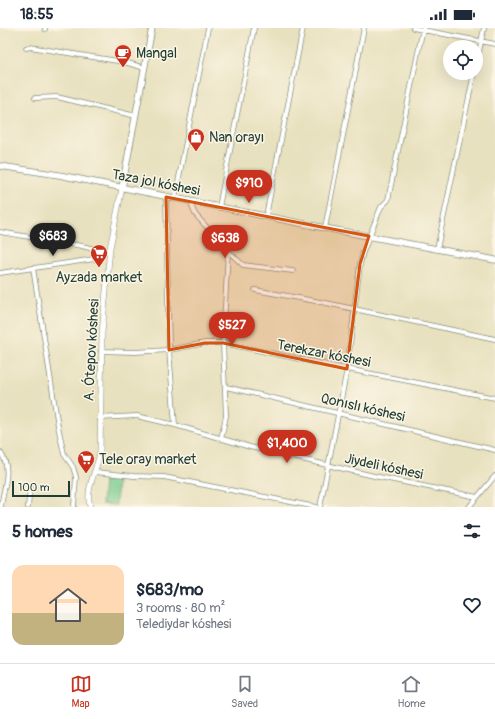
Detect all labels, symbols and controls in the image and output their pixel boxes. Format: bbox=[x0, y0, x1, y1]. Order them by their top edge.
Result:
text: 18:55 bbox=[20, 5, 54, 24]
map controls bbox=[443, 40, 483, 80]
button: locate bbox=[443, 40, 483, 80]
cafe icon: Mangal bbox=[113, 43, 133, 68]
place label: Mangal bbox=[136, 45, 177, 62]
shop icon: Nan orayı bbox=[186, 127, 206, 152]
place label: Nan orayı bbox=[209, 129, 264, 146]
street label: Taza jol kóshesi bbox=[110, 166, 202, 199]
pin: $910 bbox=[225, 170, 273, 204]
text: $910 bbox=[235, 175, 263, 191]
pin: $683 bbox=[29, 223, 77, 257]
pin: $638 bbox=[201, 225, 249, 259]
text: $683 bbox=[39, 228, 67, 244]
text: $638 bbox=[211, 230, 239, 246]
supermarket icon: Ayzada market bbox=[89, 243, 109, 268]
place label: Ayzada market bbox=[55, 269, 143, 286]
street label: A. Ótepov kóshesi bbox=[79, 298, 103, 402]
pin: $527 bbox=[208, 312, 256, 346]
text: $527 bbox=[218, 317, 246, 333]
street label: Terekzar kóshesi bbox=[276, 336, 373, 371]
street label: Qonıslı kóshesi bbox=[319, 390, 407, 426]
pin: $1,400 bbox=[254, 430, 320, 464]
text: $1,400 bbox=[267, 435, 307, 451]
supermarket icon: Tele oray market bbox=[76, 449, 96, 474]
street label: Jiydeli kóshesi bbox=[343, 450, 425, 483]
place label: Tele oray market bbox=[99, 451, 197, 468]
scale bar bbox=[12, 479, 70, 498]
text: 100 m bbox=[18, 481, 49, 494]
icon: filters bbox=[461, 520, 483, 542]
text: 5 homes bbox=[12, 521, 73, 542]
text: $683/mo bbox=[136, 579, 204, 600]
icon: home bbox=[44, 581, 92, 629]
icon: heart bbox=[461, 594, 483, 616]
text: 3 rooms · 80 m² bbox=[136, 600, 225, 616]
text: Telediydar kóshesi bbox=[136, 616, 231, 632]
tab: Map bbox=[70, 673, 92, 710]
tab: Saved bbox=[231, 673, 258, 710]
tab: Home bbox=[398, 673, 425, 710]

